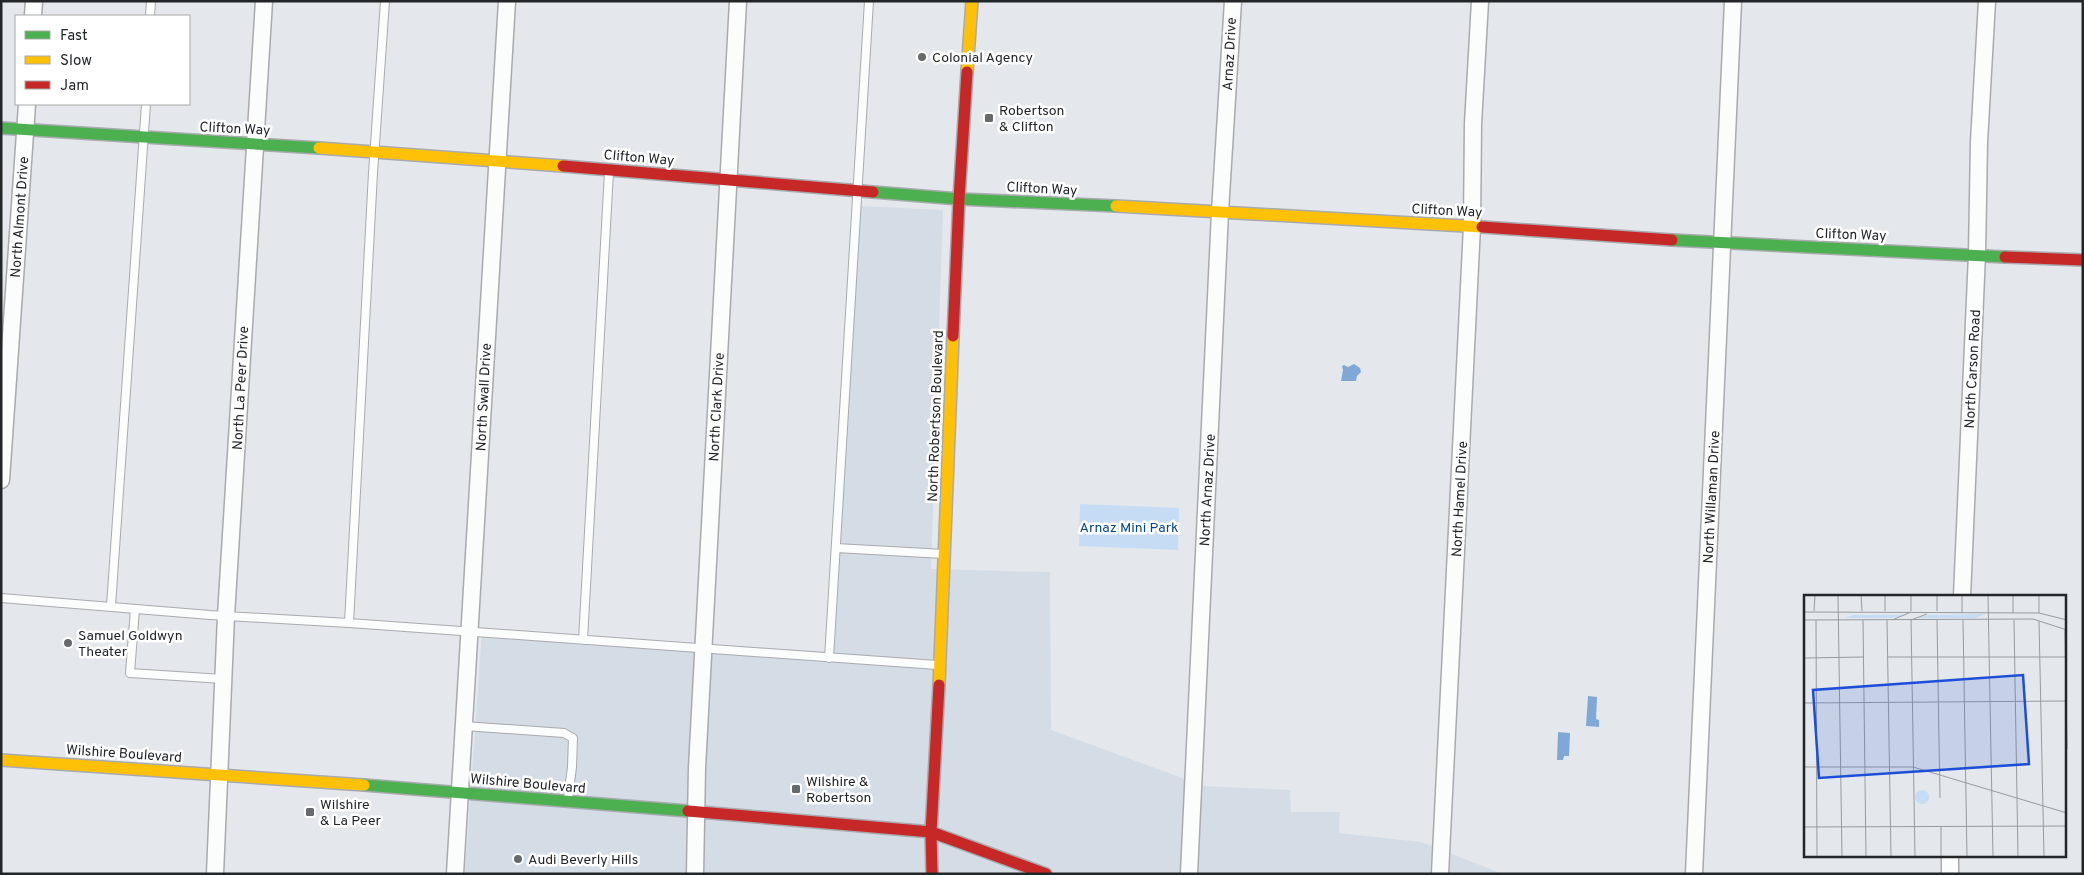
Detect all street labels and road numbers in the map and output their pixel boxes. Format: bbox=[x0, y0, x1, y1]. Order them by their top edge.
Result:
street label: Arnaz Drive bbox=[1220, 17, 1241, 91]
street label: Clifton Way bbox=[199, 119, 271, 140]
street label: Clifton Way bbox=[603, 147, 675, 170]
street label: North Almont Drive bbox=[8, 156, 33, 278]
street label: Clifton Way bbox=[1006, 179, 1078, 200]
street label: Clifton Way bbox=[1411, 201, 1483, 222]
street label: Clifton Way bbox=[1815, 226, 1887, 245]
street label: North Carson Road bbox=[1962, 309, 1985, 429]
street label: North La Peer Drive bbox=[230, 326, 253, 451]
street label: North Robertson Boulevard bbox=[925, 330, 948, 502]
street label: North Swall Drive bbox=[473, 342, 496, 452]
street label: North Clark Drive bbox=[706, 352, 729, 462]
street label: North Willaman Drive bbox=[1701, 430, 1724, 564]
street label: North Arnaz Drive bbox=[1197, 433, 1220, 547]
street label: North Hamel Drive bbox=[1449, 441, 1472, 558]
street label: Wilshire Boulevard bbox=[65, 742, 182, 767]
street label: Wilshire Boulevard bbox=[469, 771, 587, 798]

